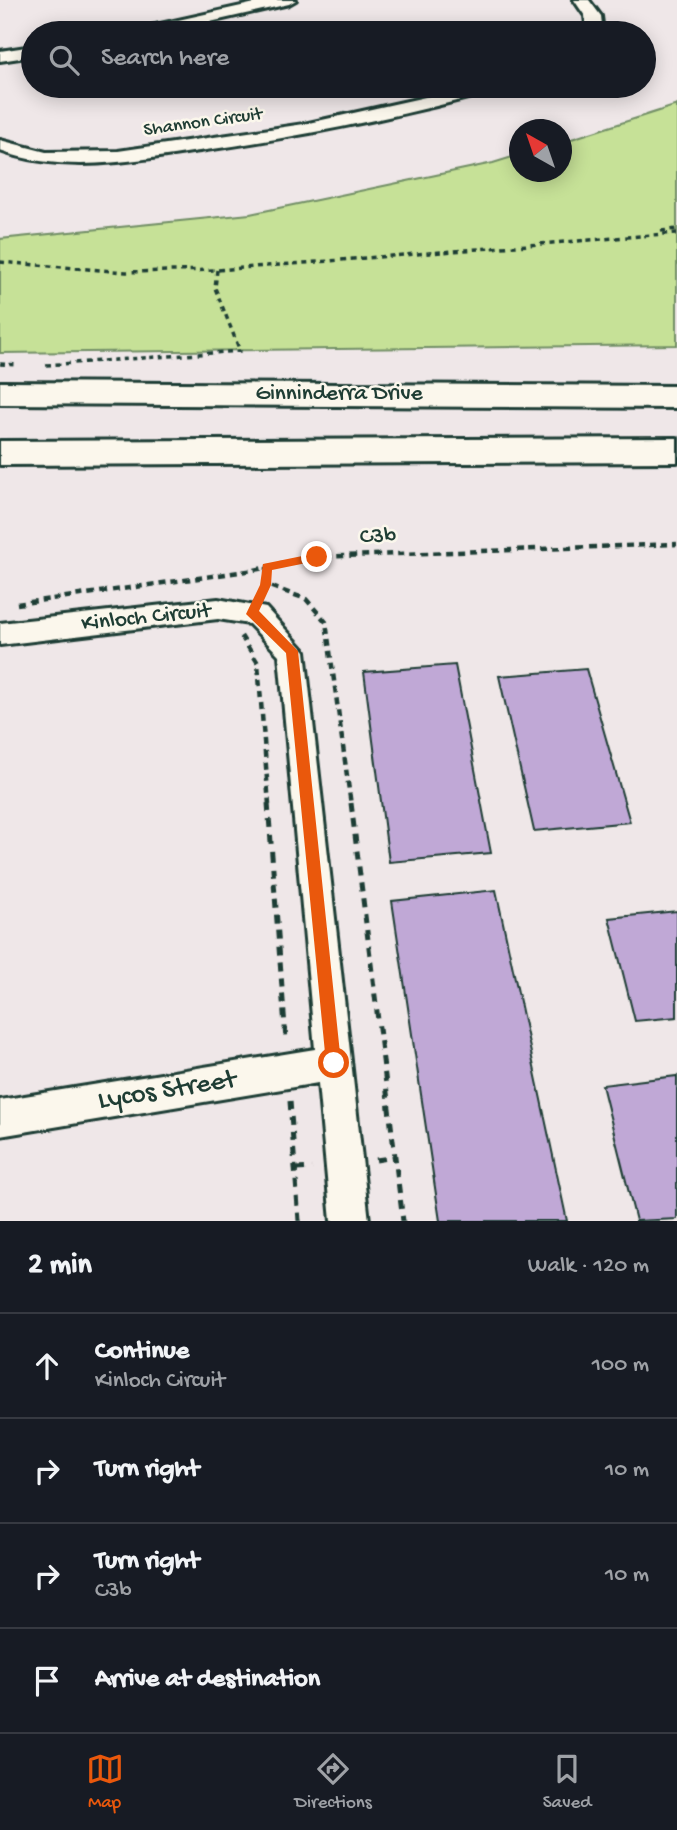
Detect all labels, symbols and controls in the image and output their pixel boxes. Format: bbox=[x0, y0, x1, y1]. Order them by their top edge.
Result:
search box bbox=[21, 21, 656, 98]
icon: search bbox=[45, 41, 83, 79]
text: Search here bbox=[101, 44, 229, 75]
street label: Shannon Circuit bbox=[142, 103, 266, 143]
north arrow bbox=[509, 119, 572, 182]
street label: Ginninderra Drive bbox=[255, 381, 424, 408]
street label: C3b bbox=[359, 523, 397, 551]
route end bbox=[301, 541, 332, 572]
street label: Kinloch Circuit bbox=[80, 598, 214, 638]
route start bbox=[318, 1047, 349, 1078]
street label: Lycos Street bbox=[95, 1063, 241, 1118]
text: 2 min bbox=[28, 1249, 92, 1284]
text: Walk · 120 m bbox=[528, 1253, 649, 1280]
text: Continue bbox=[95, 1337, 189, 1368]
icon: ahead bbox=[28, 1347, 66, 1385]
text: 100 m bbox=[592, 1352, 649, 1379]
text: Kinloch Circuit bbox=[95, 1368, 225, 1395]
icon: right bbox=[28, 1452, 66, 1490]
text: Turn right bbox=[95, 1455, 199, 1486]
text: 10 m bbox=[605, 1457, 649, 1484]
text: Turn right bbox=[95, 1547, 199, 1578]
icon: right bbox=[28, 1557, 66, 1595]
text: 10 m bbox=[605, 1562, 649, 1589]
text: C3b bbox=[95, 1578, 132, 1605]
icon: arrive bbox=[28, 1662, 66, 1700]
text: Arrive at destination bbox=[95, 1665, 320, 1696]
tab: Map bbox=[86, 1750, 124, 1815]
tab: Directions bbox=[295, 1750, 372, 1815]
tab: Saved bbox=[543, 1750, 591, 1815]

